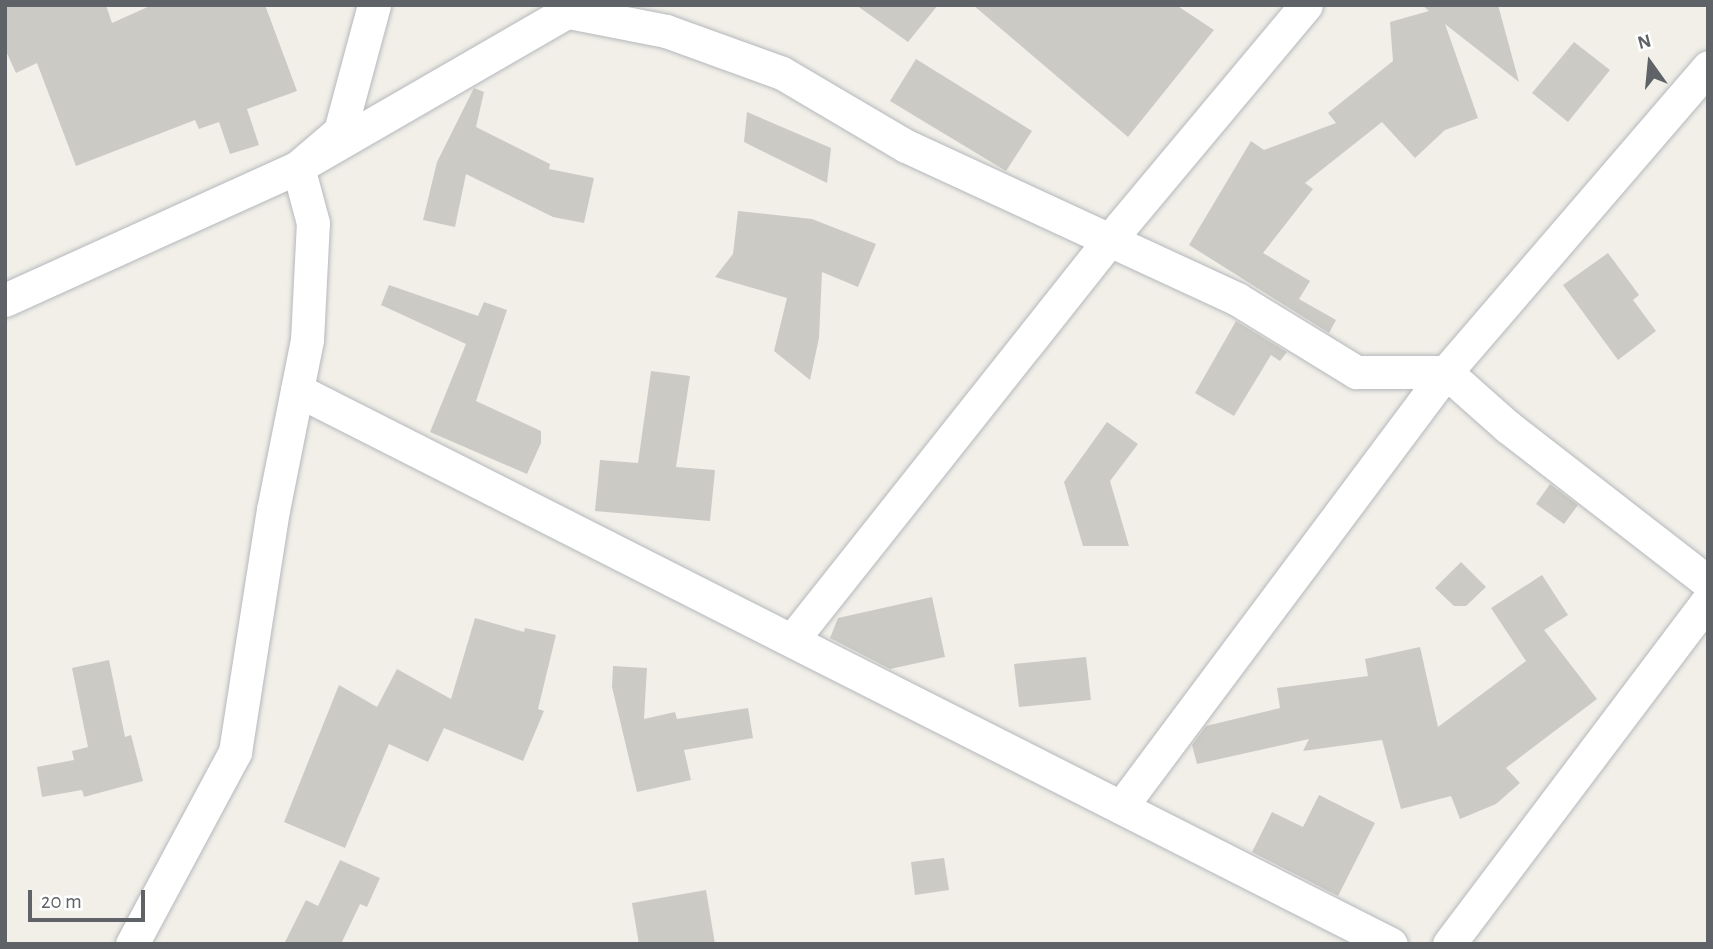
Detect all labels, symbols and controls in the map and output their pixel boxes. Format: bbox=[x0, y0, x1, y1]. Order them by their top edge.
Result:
north arrow bbox=[1615, 28, 1685, 98]
text: N bbox=[1636, 31, 1653, 53]
scale bar bbox=[32, 876, 149, 920]
text: 20 m bbox=[41, 891, 82, 912]

